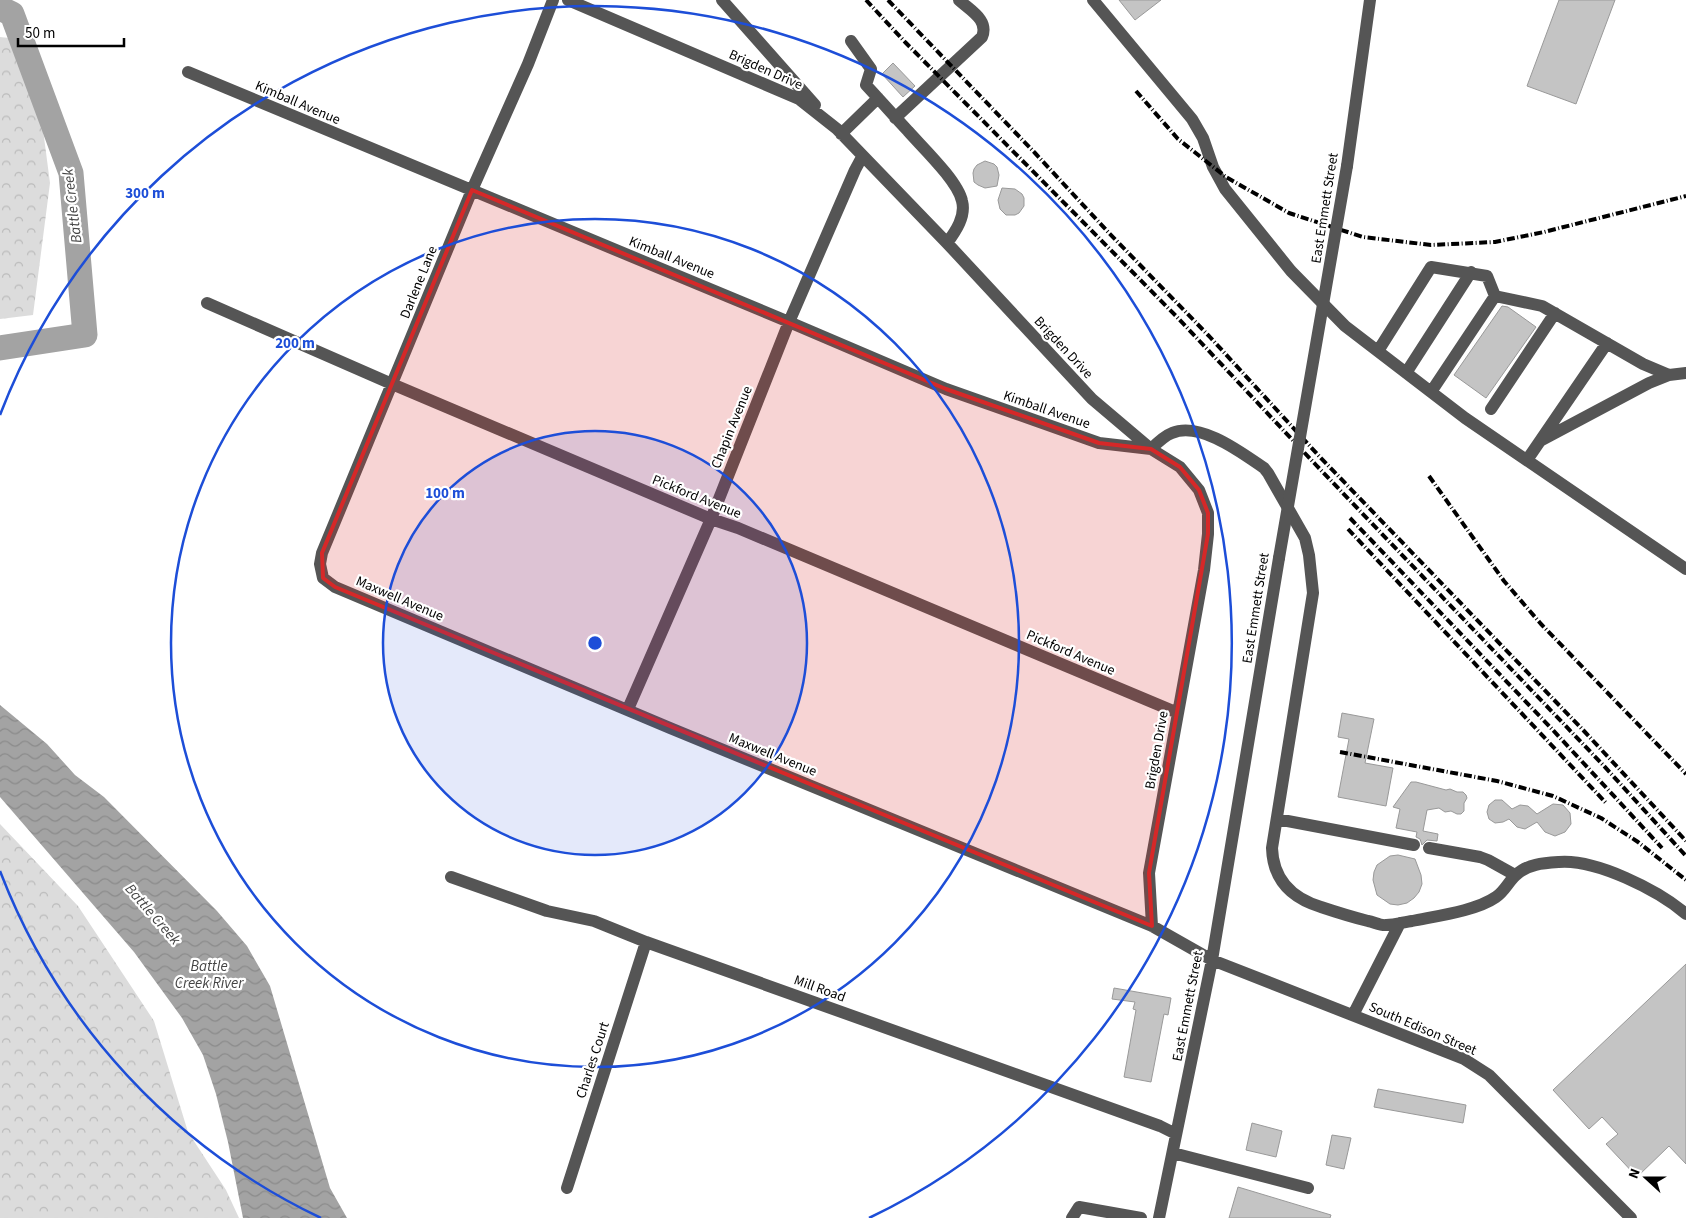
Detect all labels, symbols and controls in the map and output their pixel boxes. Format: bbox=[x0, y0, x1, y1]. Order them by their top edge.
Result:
scale bar bbox=[18, 15, 124, 47]
text: 50 m bbox=[25, 23, 55, 44]
street label: Brigden Drive bbox=[725, 45, 806, 95]
street label: Kimball Avenue bbox=[252, 76, 343, 130]
street label: East Emmett Street bbox=[1306, 151, 1344, 265]
water label: Battle Creek bbox=[57, 167, 87, 244]
text: 300 m bbox=[125, 183, 165, 204]
street label: Kimball Avenue bbox=[626, 232, 718, 284]
street label: Darlene Lane bbox=[395, 243, 443, 322]
street label: Brigden Drive bbox=[1029, 312, 1098, 383]
text: 200 m bbox=[275, 333, 315, 354]
street label: Chapin Avenue bbox=[706, 383, 758, 472]
street label: Kimball Avenue bbox=[1000, 386, 1093, 434]
street label: Pickford Avenue bbox=[649, 470, 744, 524]
text: 100 m bbox=[425, 483, 465, 504]
street label: East Emmett Street bbox=[1237, 551, 1275, 665]
street label: Maxwell Avenue bbox=[353, 571, 447, 626]
street label: Pickford Avenue bbox=[1023, 625, 1118, 681]
centre of rings bbox=[586, 634, 604, 652]
street label: Brigden Drive bbox=[1140, 710, 1174, 791]
street label: Maxwell Avenue bbox=[726, 728, 820, 782]
water label: Battle Creek bbox=[120, 879, 186, 950]
street label: East Emmett Street bbox=[1167, 949, 1209, 1063]
water label: Battle Creek River bbox=[175, 956, 244, 994]
street label: Mill Road bbox=[791, 970, 848, 1008]
street label: South Edison Street bbox=[1366, 997, 1480, 1061]
street label: Charles Court bbox=[571, 1019, 615, 1101]
north arrow bbox=[1621, 1153, 1671, 1203]
text: N bbox=[1624, 1166, 1646, 1182]

